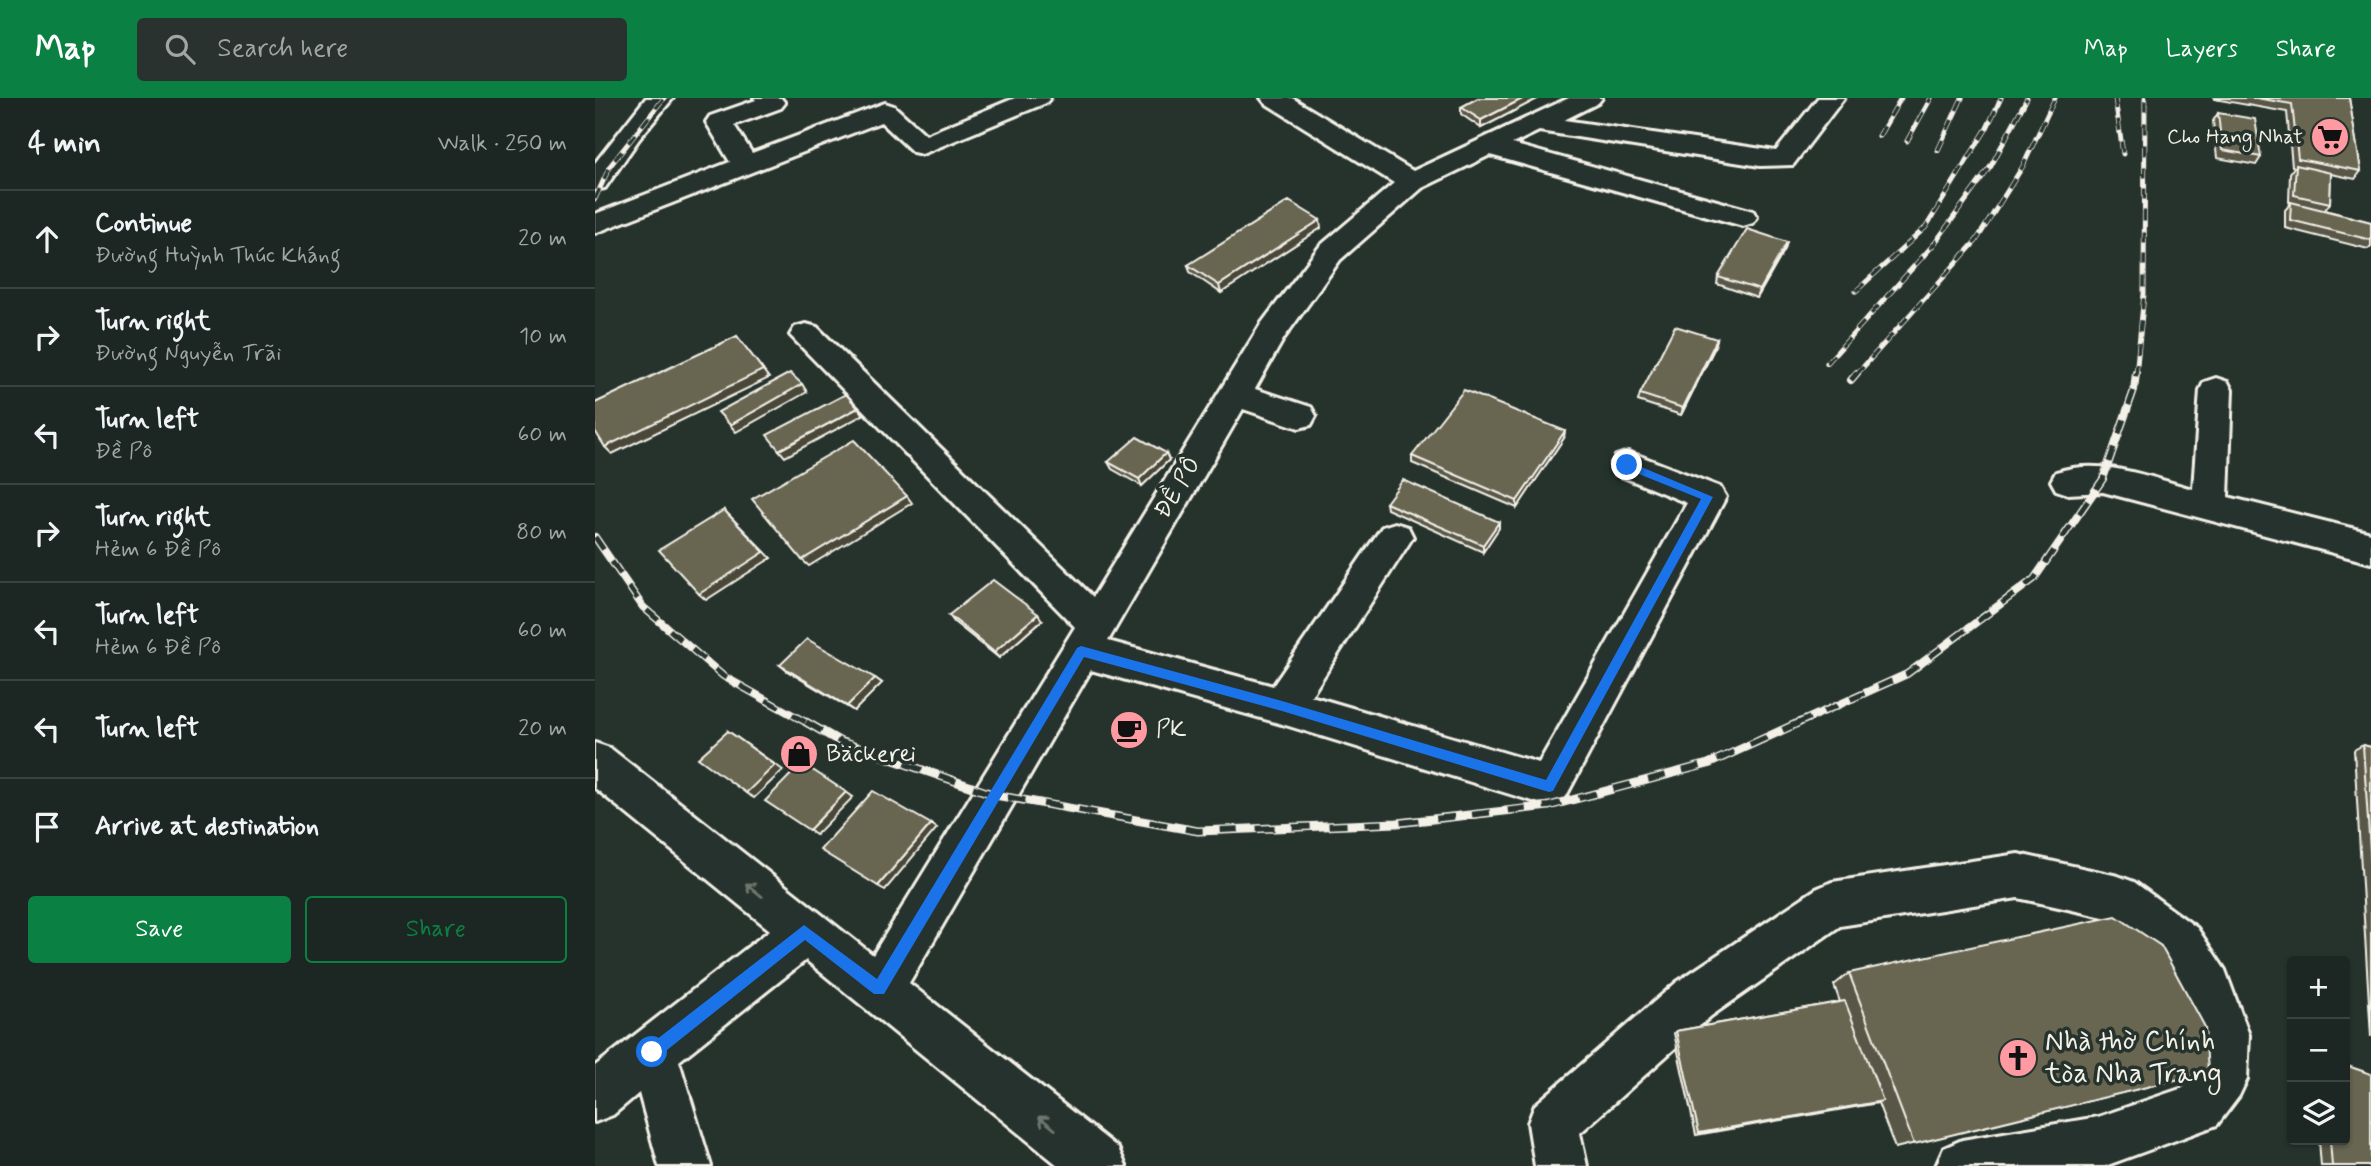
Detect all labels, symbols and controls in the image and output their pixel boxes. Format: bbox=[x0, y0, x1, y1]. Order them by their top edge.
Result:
search box bbox=[137, 18, 627, 81]
text: Map bbox=[35, 27, 95, 71]
icon: search bbox=[161, 30, 199, 68]
text: Search here bbox=[217, 32, 348, 66]
text: Map bbox=[2084, 34, 2128, 65]
text: Layers bbox=[2166, 34, 2238, 65]
text: Share bbox=[2276, 34, 2336, 65]
supermarket icon: Cho Hang Nhat bbox=[2309, 116, 2351, 158]
place label: Cho Hang Nhat bbox=[2167, 123, 2303, 152]
text: 4 min bbox=[28, 124, 101, 163]
text: Walk · 250 m bbox=[438, 129, 567, 159]
text: Continue bbox=[95, 207, 192, 241]
icon: ahead bbox=[28, 220, 66, 258]
text: 20 m bbox=[518, 224, 567, 254]
text: Đường Huỳnh Thúc Kháng bbox=[95, 241, 341, 271]
text: Turn right bbox=[95, 305, 211, 339]
icon: right bbox=[28, 318, 66, 356]
text: 10 m bbox=[519, 322, 567, 352]
text: Đường Nguyễn Trãi bbox=[95, 339, 281, 369]
text: Turn left bbox=[95, 403, 199, 437]
icon: left bbox=[28, 416, 66, 454]
text: 60 m bbox=[518, 420, 567, 450]
text: Đề Pô bbox=[95, 437, 152, 467]
route end bbox=[1611, 449, 1642, 480]
street label: ĐỀ PÔ bbox=[1147, 451, 1208, 524]
text: Turn right bbox=[95, 501, 211, 535]
icon: right bbox=[28, 514, 66, 552]
text: 80 m bbox=[516, 518, 567, 548]
text: Hẻm 6 Đề Pô bbox=[95, 535, 221, 565]
text: Turn left bbox=[95, 599, 199, 633]
icon: left bbox=[28, 612, 66, 650]
text: 60 m bbox=[518, 616, 567, 646]
text: Hẻm 6 Đề Pô bbox=[95, 633, 221, 663]
cafe icon: PK bbox=[1108, 709, 1150, 751]
icon: left bbox=[28, 710, 66, 748]
text: Turn left bbox=[95, 712, 199, 746]
text: 20 m bbox=[518, 714, 567, 744]
place label: PK bbox=[1156, 715, 1187, 746]
shop icon: Bäckerei bbox=[778, 733, 820, 775]
place label: Bäckerei bbox=[826, 739, 916, 770]
icon: arrive bbox=[28, 808, 66, 846]
text: Arrive at destination bbox=[95, 810, 319, 844]
one-way arrow bbox=[745, 883, 763, 898]
button: Save bbox=[28, 896, 291, 963]
button: Share bbox=[305, 896, 567, 963]
map controls bbox=[2287, 956, 2350, 1145]
button: + bbox=[2287, 956, 2350, 1019]
button: − bbox=[2287, 1019, 2350, 1082]
place label: Nhà thờ Chính tòa Nha Trang bbox=[2044, 1024, 2222, 1095]
route start bbox=[636, 1036, 667, 1067]
church icon: Nhà thờ Chính tòa Nha Trang bbox=[1997, 1037, 2039, 1079]
button: layers bbox=[2287, 1082, 2350, 1145]
one-way arrow bbox=[1038, 1116, 1056, 1131]

